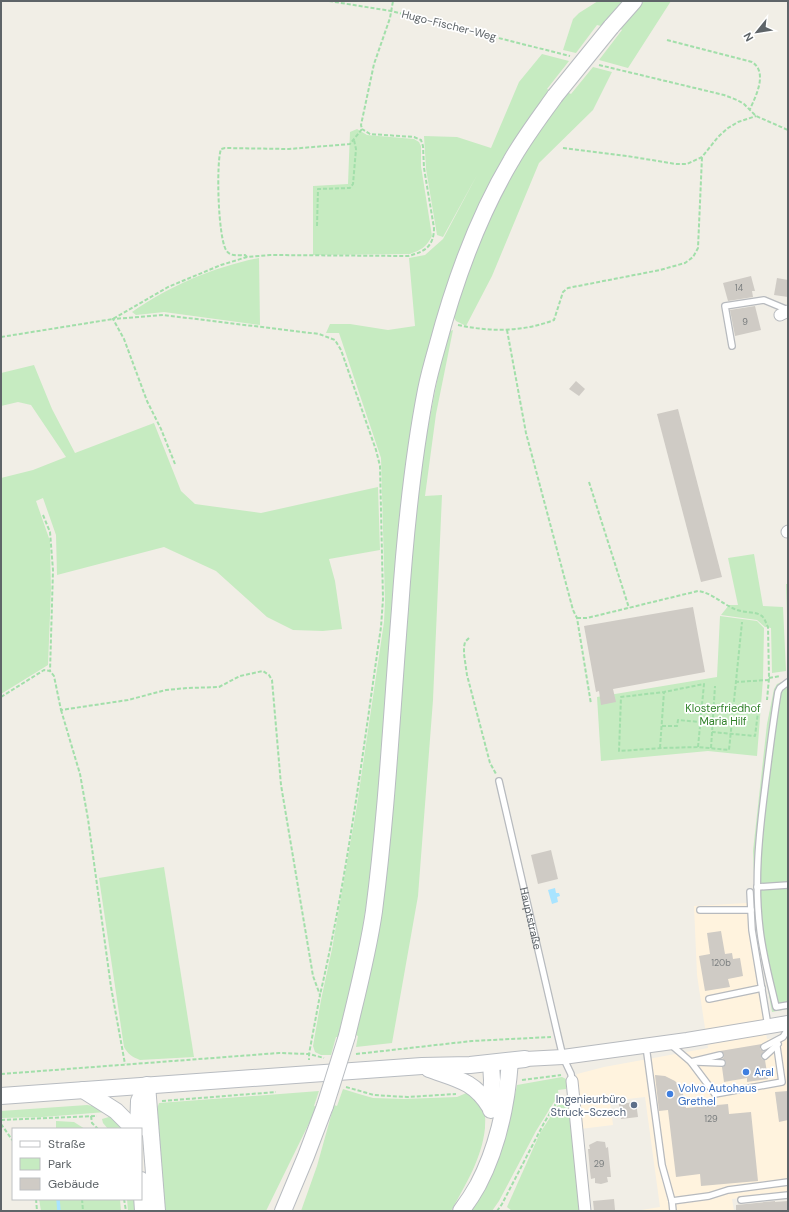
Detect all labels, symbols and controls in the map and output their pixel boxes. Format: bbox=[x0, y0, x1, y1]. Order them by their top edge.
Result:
street label: Hugo-Fischer-Weg bbox=[400, 6, 498, 44]
north arrow bbox=[737, 12, 777, 52]
text: N bbox=[740, 30, 756, 44]
house number: 14 bbox=[735, 282, 744, 294]
house number: 9 bbox=[742, 316, 748, 328]
park label: Klosterfriedhof Maria Hilf bbox=[685, 701, 761, 728]
street label: Hauptstraße bbox=[517, 886, 545, 951]
house number: 120b bbox=[711, 957, 731, 969]
place label: Aral bbox=[754, 1065, 774, 1079]
marker: Aral bbox=[741, 1067, 751, 1077]
place label: Volvo Autohaus Grethel bbox=[678, 1081, 757, 1108]
marker: Volvo Autohaus Grethel bbox=[665, 1089, 675, 1099]
place label: Ingenieurbüro Struck-Sczech bbox=[551, 1092, 626, 1119]
marker: Ingenieurbüro Struck-Sczech bbox=[629, 1100, 639, 1110]
house number: 129 bbox=[704, 1113, 718, 1125]
legend bbox=[12, 1128, 142, 1200]
text: Straße bbox=[48, 1136, 85, 1152]
text: Park bbox=[48, 1156, 72, 1172]
house number: 29 bbox=[594, 1158, 605, 1170]
text: Gebäude bbox=[48, 1176, 99, 1192]

